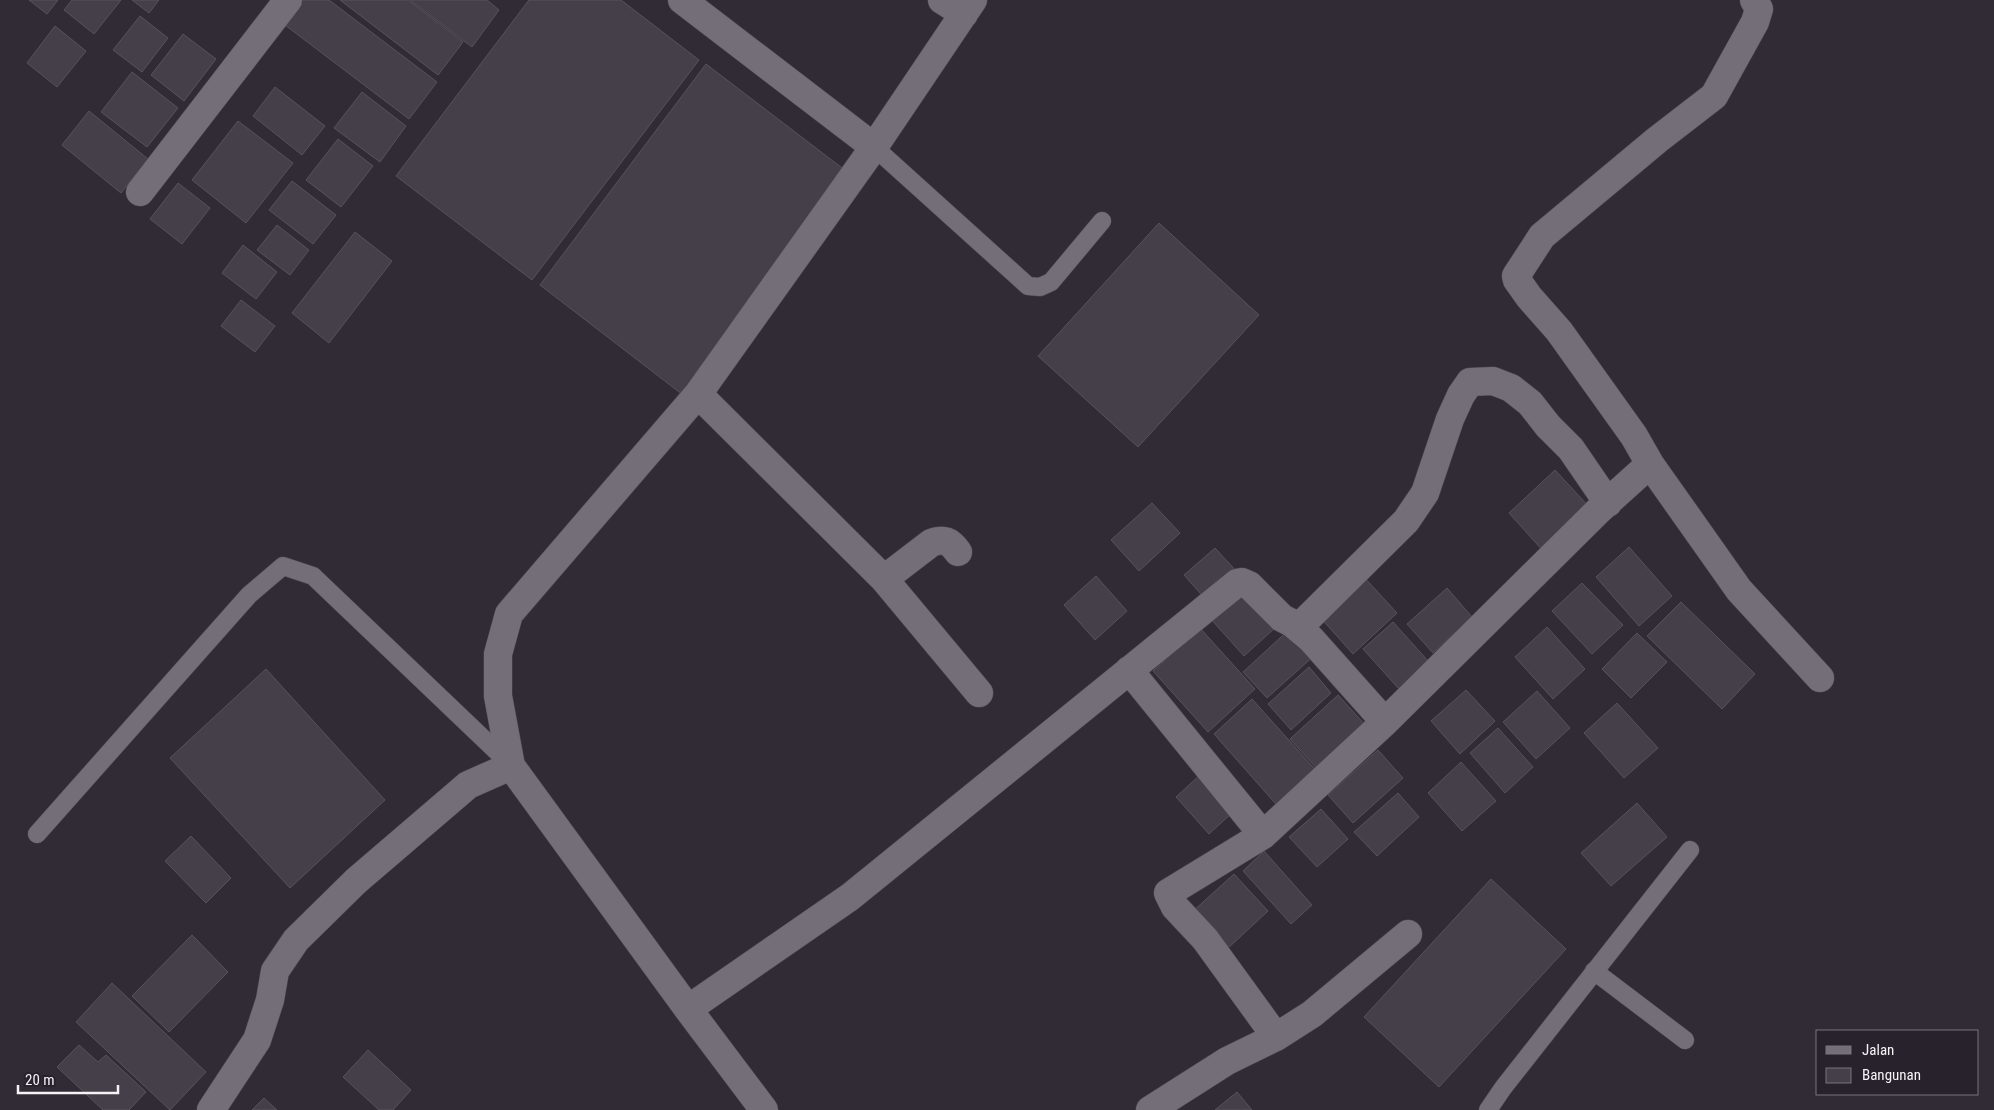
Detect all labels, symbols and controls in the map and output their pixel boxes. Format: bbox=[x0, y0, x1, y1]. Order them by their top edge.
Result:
legend bbox=[1816, 1030, 1979, 1095]
text: Jalan bbox=[1862, 1041, 1894, 1059]
scale bar bbox=[18, 1062, 118, 1094]
text: Bangunan bbox=[1862, 1066, 1921, 1084]
text: 20 m bbox=[25, 1071, 55, 1089]

